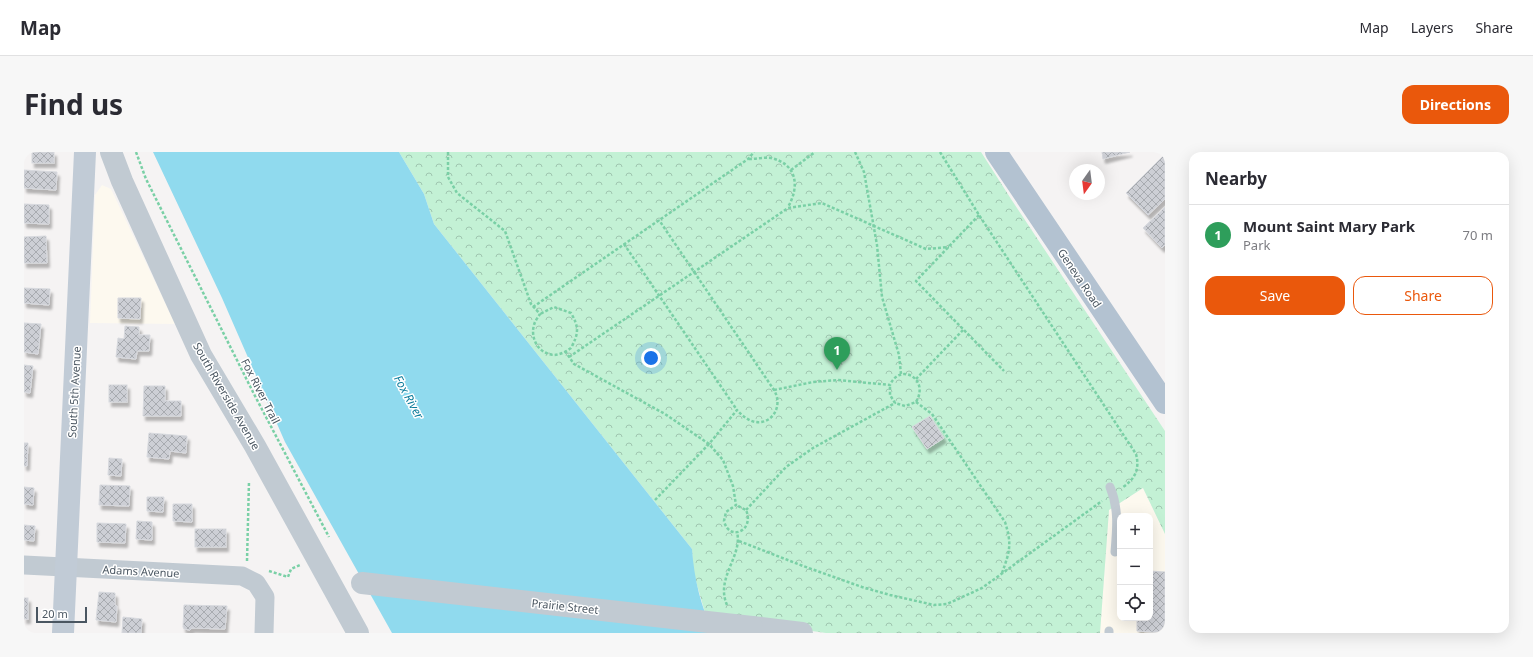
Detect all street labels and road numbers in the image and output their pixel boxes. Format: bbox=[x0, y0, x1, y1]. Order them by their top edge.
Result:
street label: Geneva Road bbox=[1055, 246, 1105, 310]
street label: South Riverside Avenue bbox=[190, 340, 264, 452]
street label: South 5th Avenue bbox=[64, 346, 84, 438]
street label: Fox River Trail bbox=[238, 356, 284, 426]
street label: Adams Avenue bbox=[102, 561, 180, 581]
street label: Prairie Street bbox=[531, 595, 599, 617]

